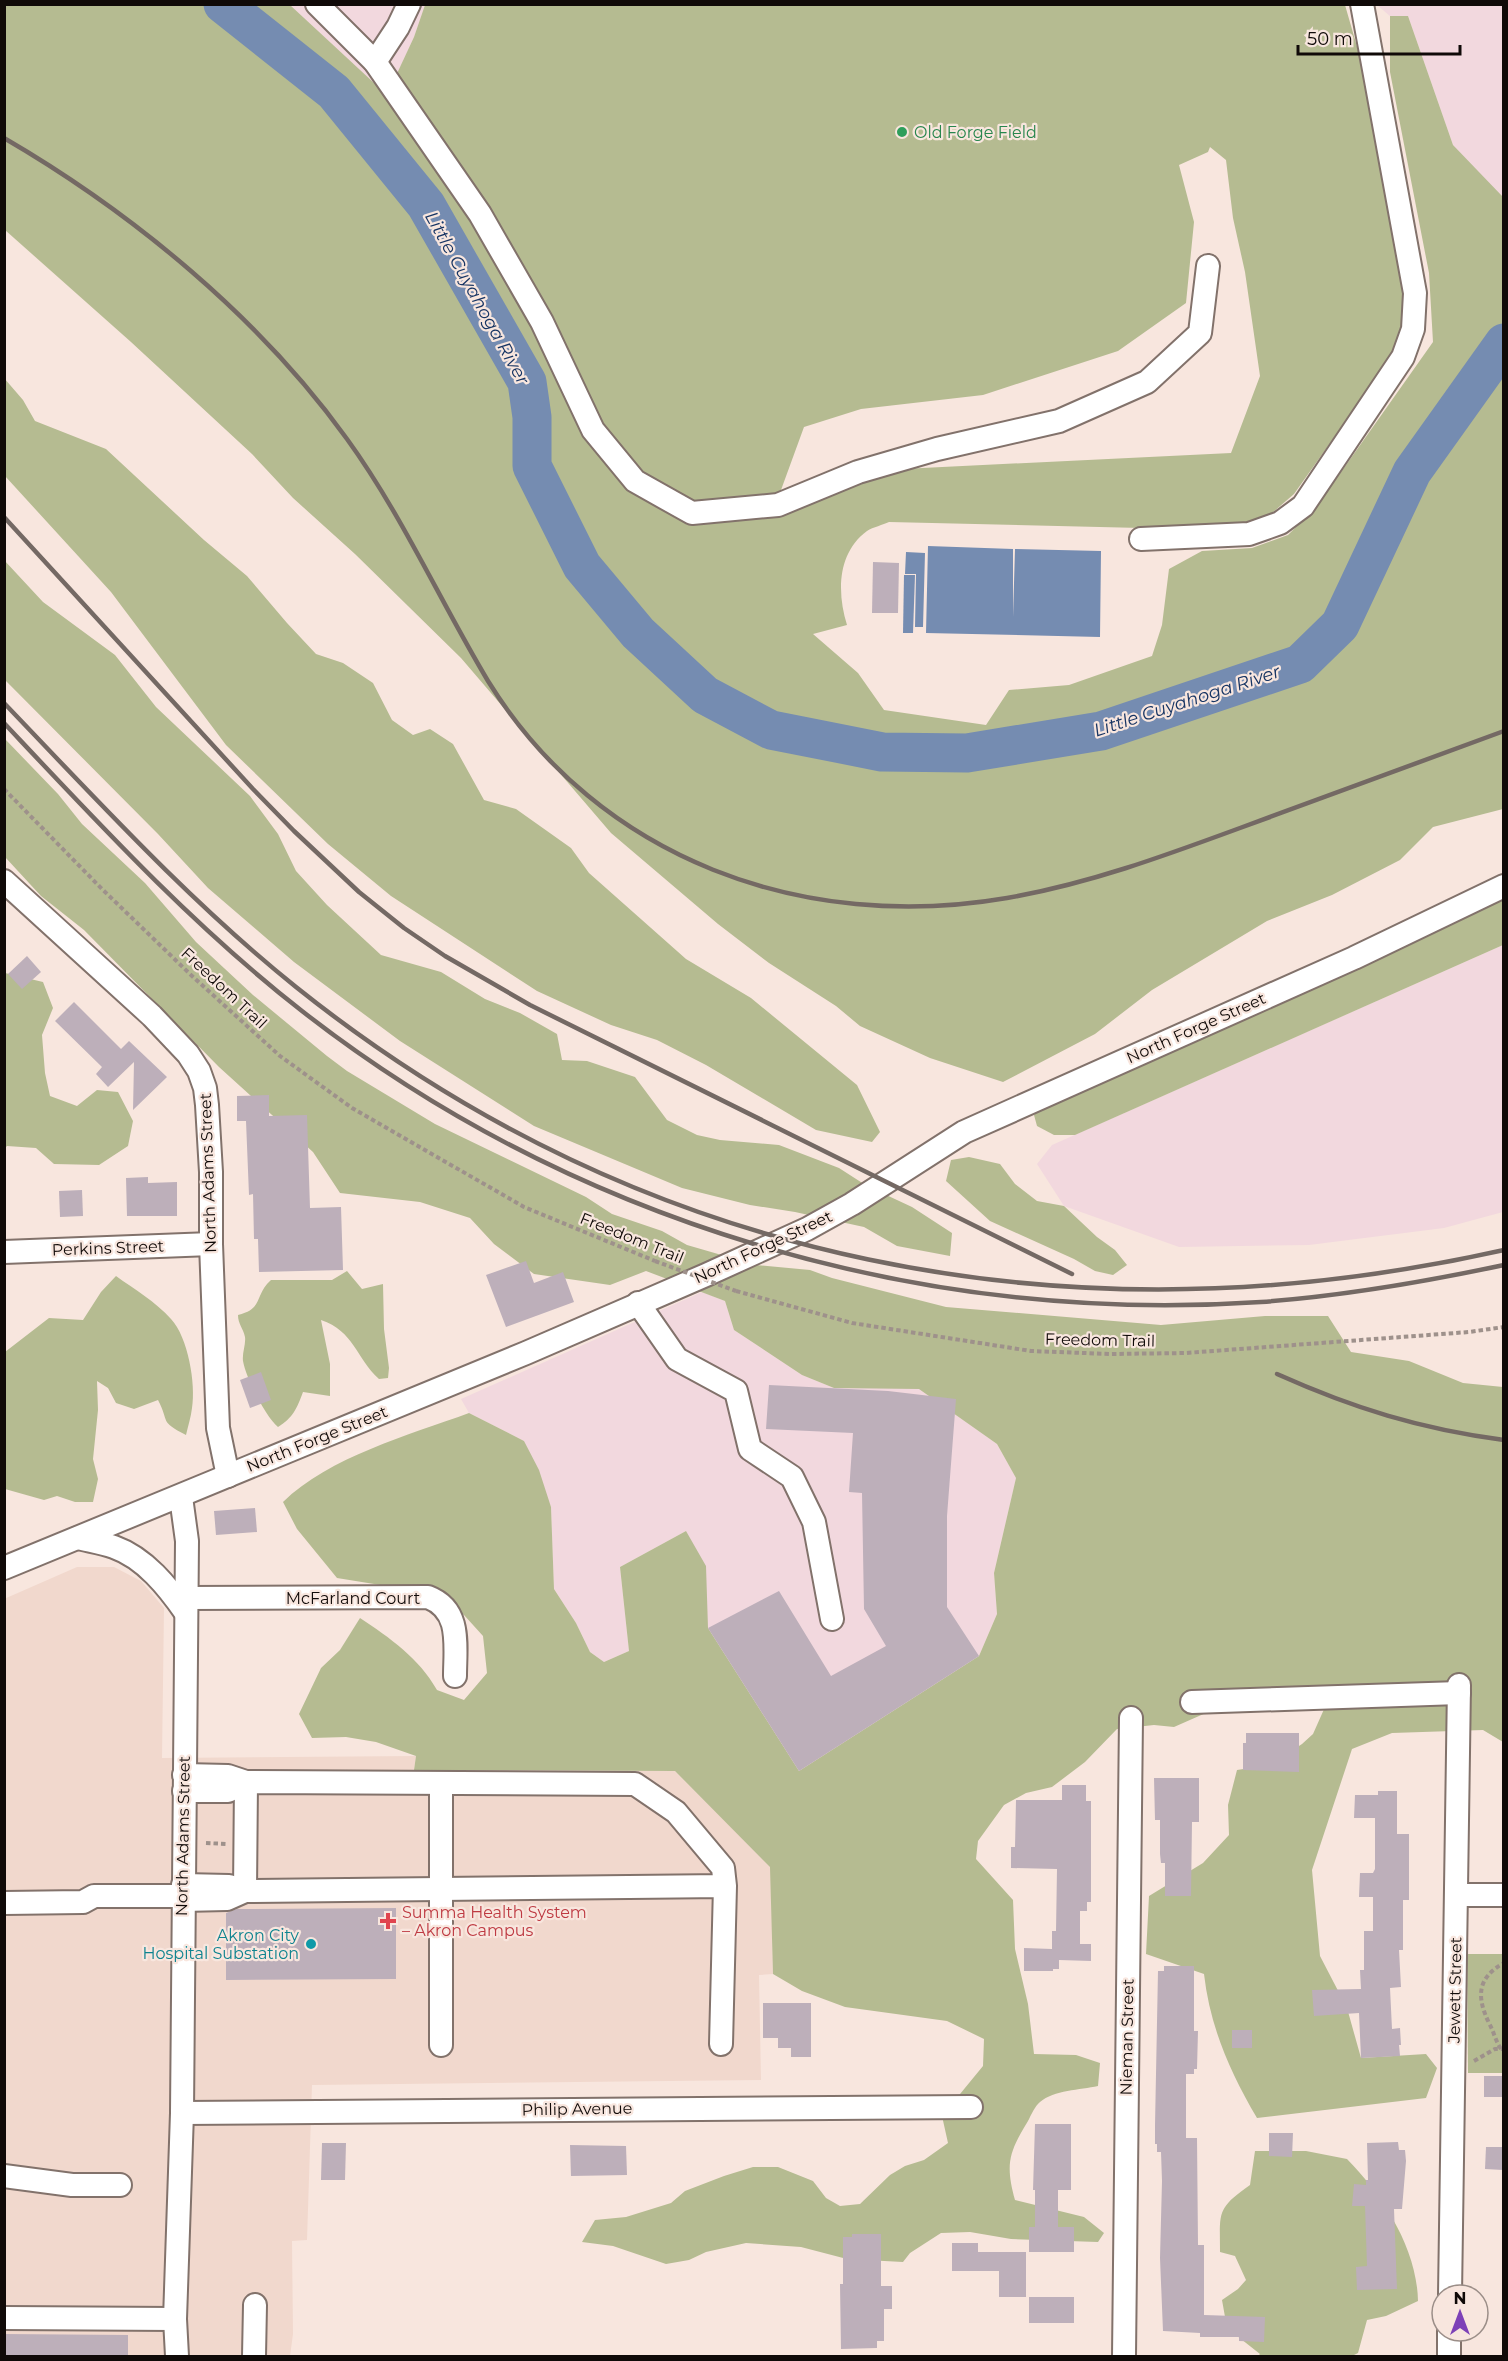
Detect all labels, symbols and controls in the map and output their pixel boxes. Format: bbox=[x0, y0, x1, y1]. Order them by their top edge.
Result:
scale bar bbox=[1298, 18, 1460, 56]
text: 50 m bbox=[1307, 28, 1353, 50]
place label: Old Forge Field bbox=[914, 123, 1037, 142]
marker: Old Forge Field bbox=[895, 125, 909, 139]
water label: Little Cuyahoga River bbox=[420, 208, 534, 389]
water label: Little Cuyahoga River bbox=[1091, 660, 1284, 742]
street label: Freedom Trail bbox=[177, 943, 271, 1033]
street label: North Forge Street bbox=[1123, 989, 1269, 1067]
street label: North Adams Street bbox=[196, 1092, 220, 1253]
street label: North Forge Street bbox=[691, 1206, 836, 1287]
street label: Freedom Trail bbox=[577, 1209, 687, 1267]
street label: Perkins Street bbox=[52, 1237, 165, 1259]
street label: Freedom Trail bbox=[1045, 1330, 1155, 1350]
street label: North Forge Street bbox=[244, 1402, 391, 1476]
street label: McFarland Court bbox=[286, 1589, 421, 1608]
street label: North Adams Street bbox=[172, 1755, 194, 1916]
place label: Summa Health System – Akron Campus bbox=[402, 1903, 587, 1940]
marker: Summa Health System – Akron Campus bbox=[379, 1912, 397, 1930]
place label: Akron City Hospital Substation bbox=[143, 1926, 299, 1963]
street label: Jewett Street bbox=[1445, 1936, 1465, 2044]
marker: Akron City Hospital Substation bbox=[304, 1937, 318, 1951]
street label: Nieman Street bbox=[1116, 1978, 1138, 2096]
street label: Philip Avenue bbox=[522, 2099, 632, 2119]
north arrow bbox=[1430, 2283, 1490, 2343]
text: N bbox=[1454, 2289, 1466, 2308]

